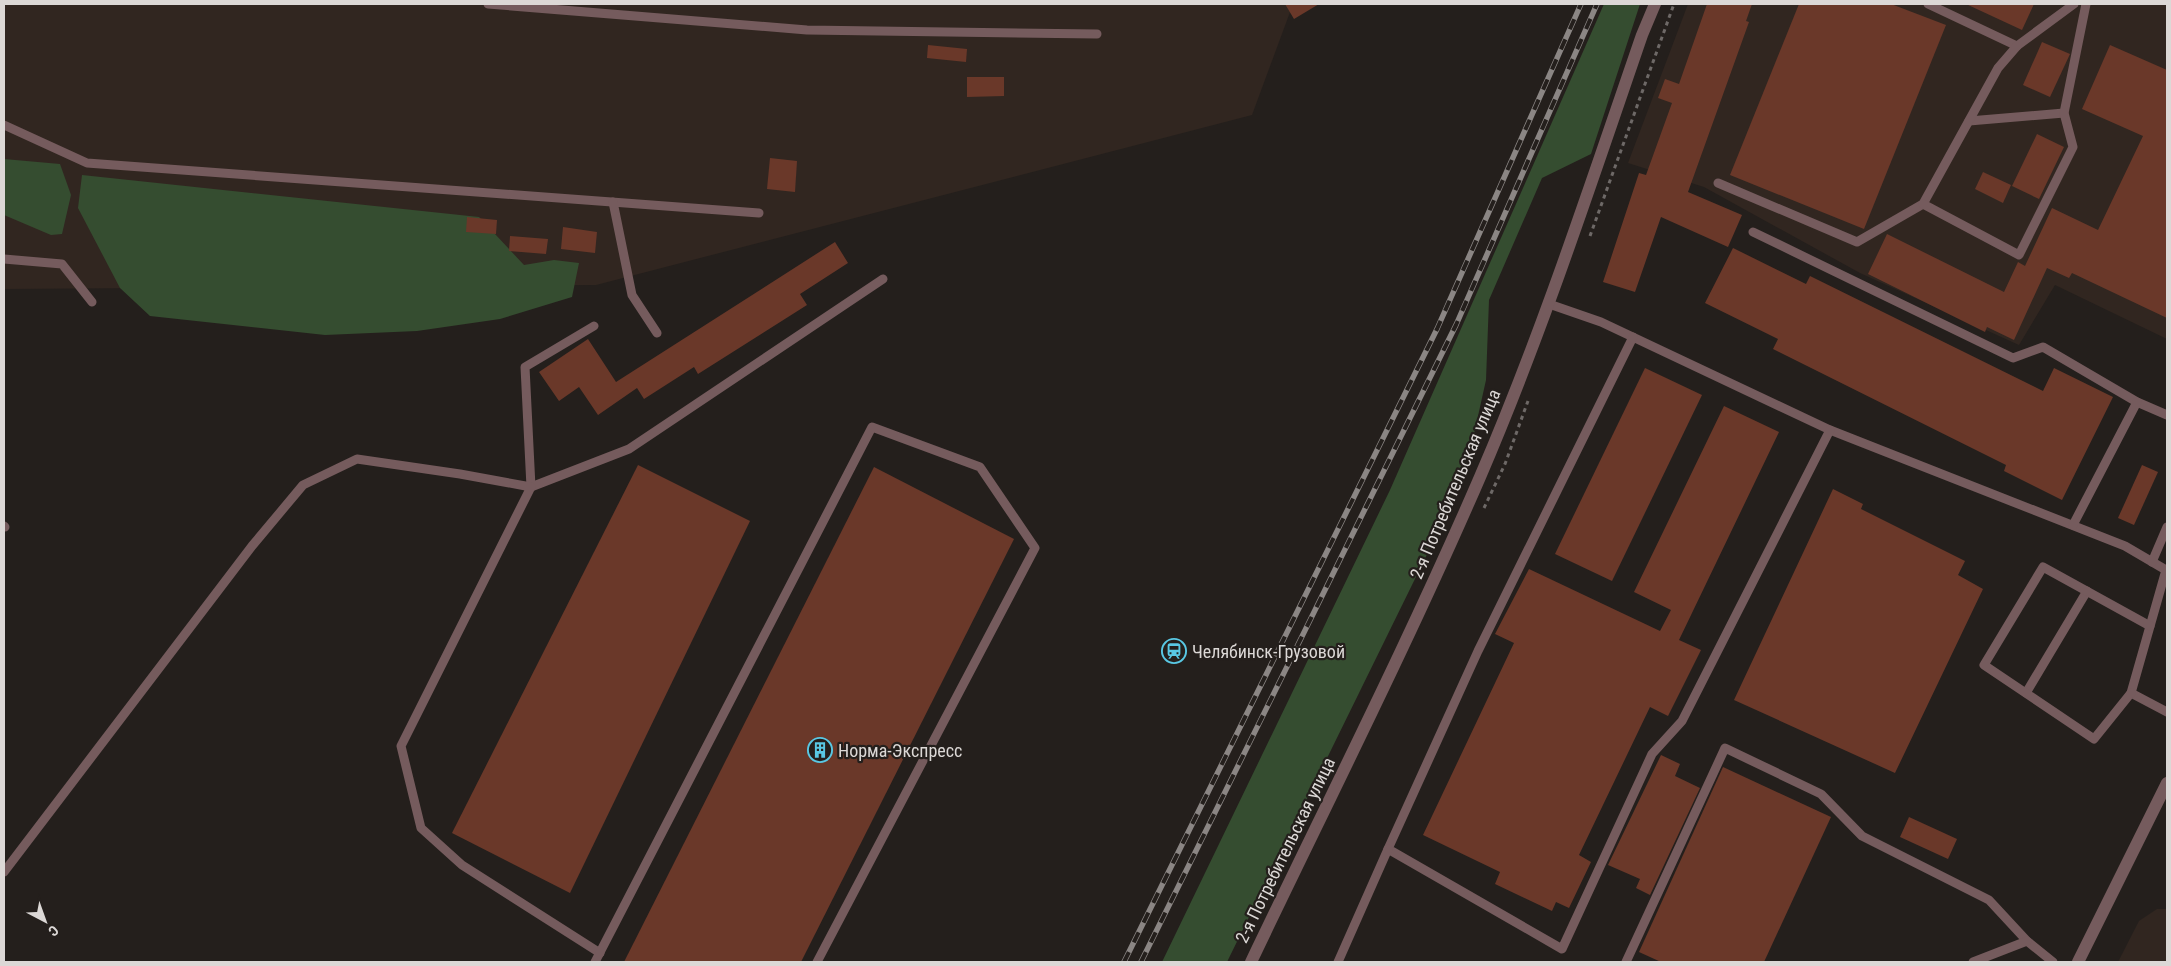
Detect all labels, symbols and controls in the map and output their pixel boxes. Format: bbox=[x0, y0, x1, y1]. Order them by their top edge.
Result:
street label: 2-я Потребительская улица bbox=[1405, 386, 1505, 582]
station icon: Челябинск-Грузовой bbox=[1161, 638, 1187, 664]
place label: Челябинск-Грузовой bbox=[1192, 641, 1345, 662]
building icon: Норма-Экспресс bbox=[807, 737, 833, 763]
place label: Норма-Экспресс bbox=[838, 740, 962, 761]
street label: 2-я Потребительская улица bbox=[1231, 754, 1339, 946]
north arrow bbox=[20, 896, 70, 946]
text: С bbox=[45, 922, 62, 939]

